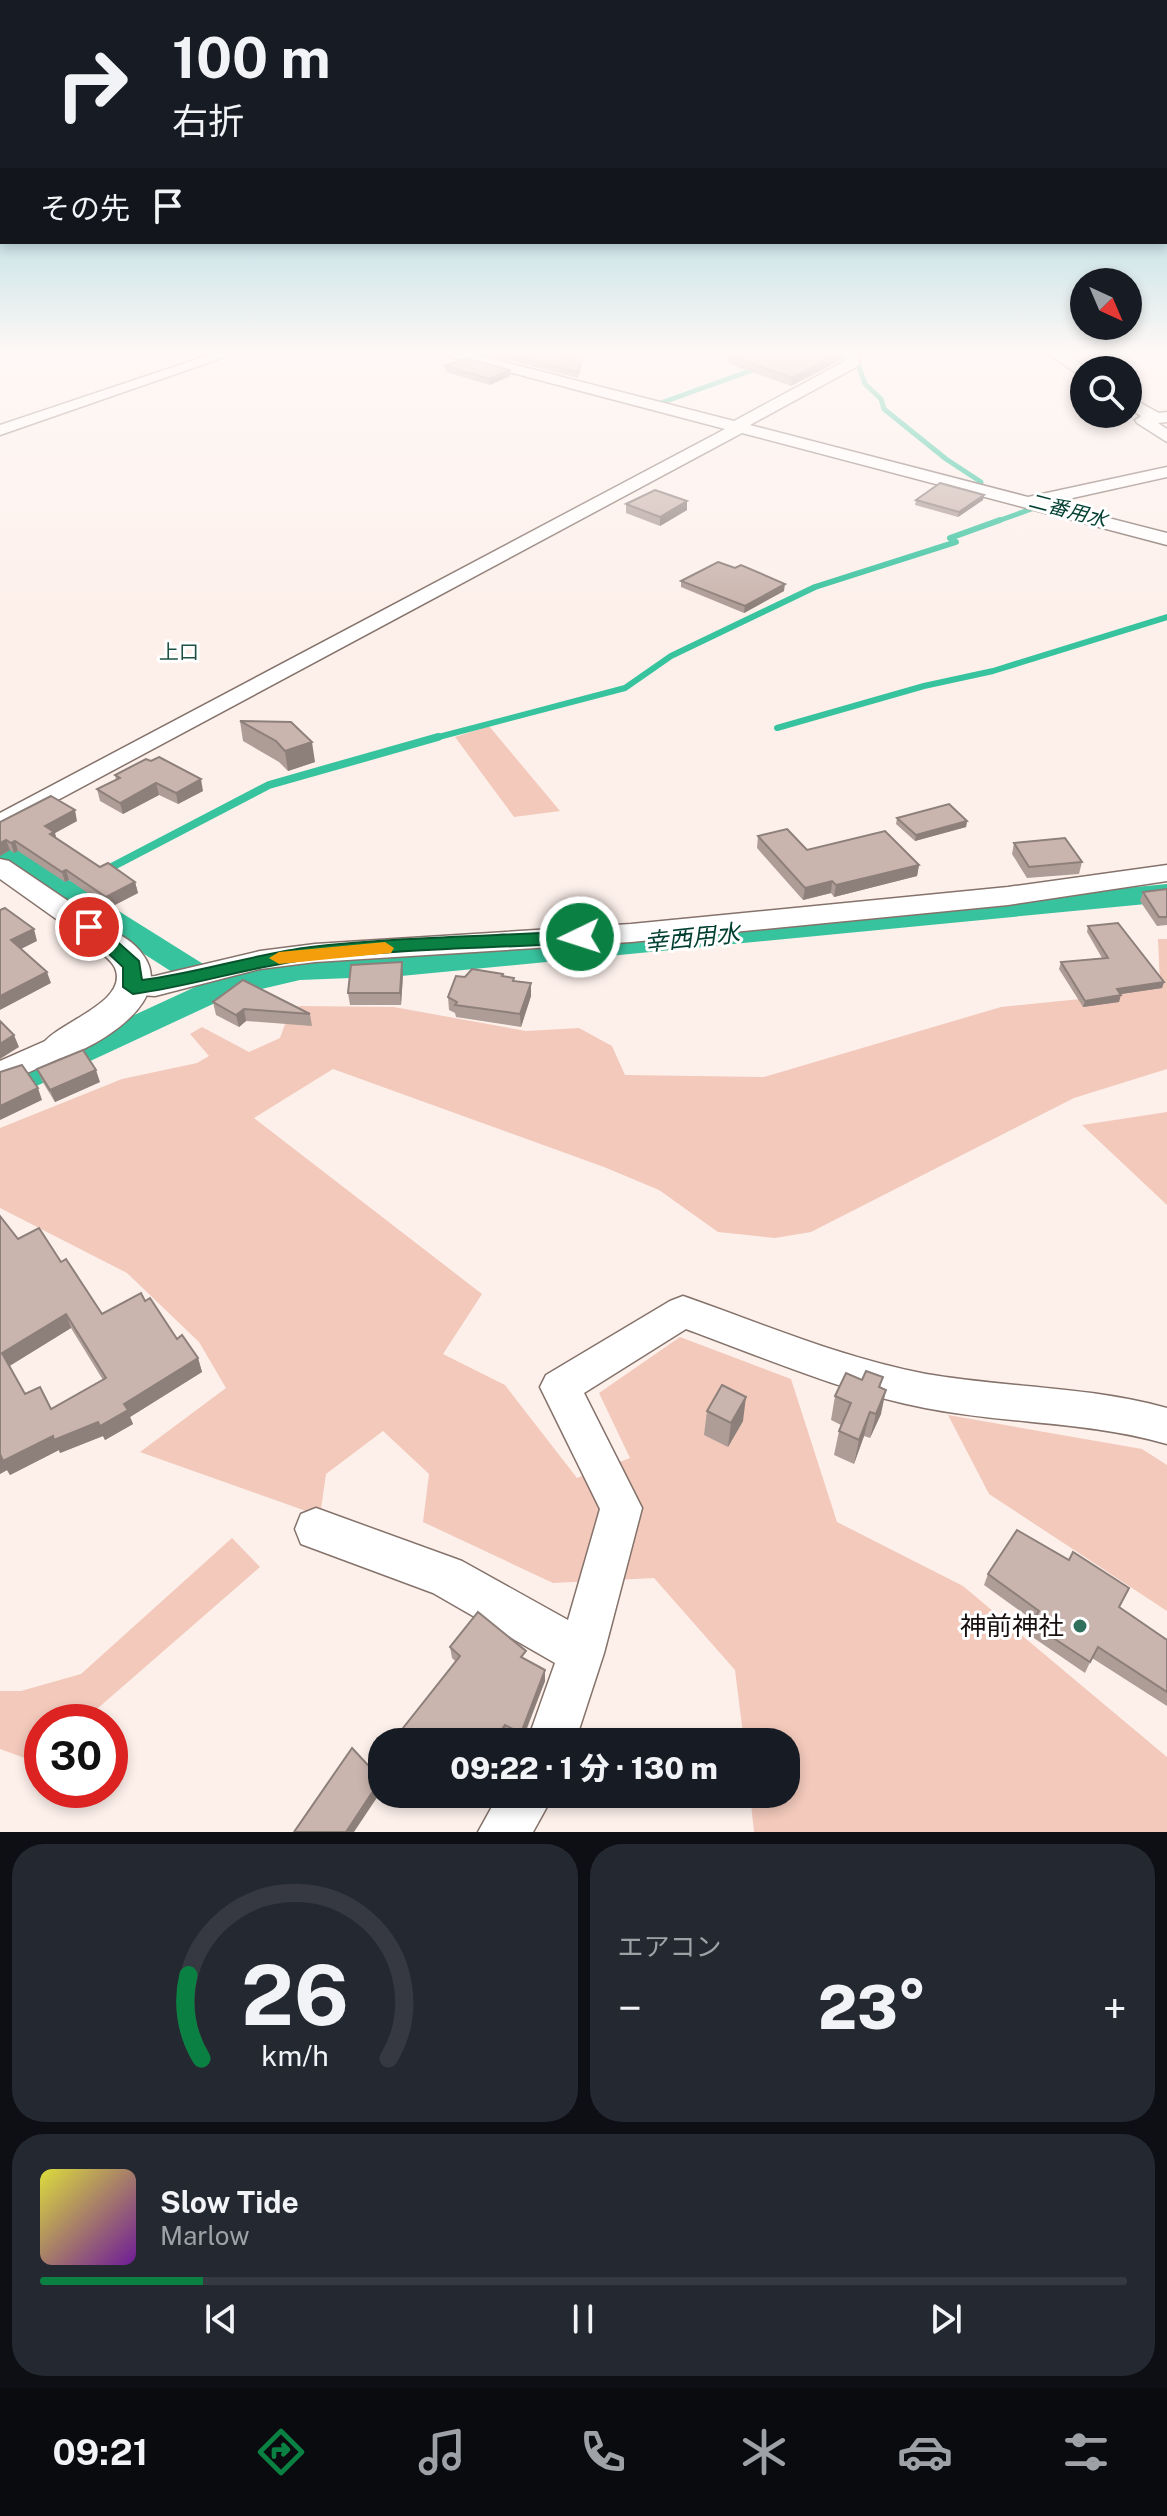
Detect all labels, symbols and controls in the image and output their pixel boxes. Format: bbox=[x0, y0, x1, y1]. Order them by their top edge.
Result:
text: 100 m bbox=[172, 25, 331, 91]
icon: right bbox=[40, 32, 144, 136]
text: 右折 bbox=[172, 100, 244, 142]
icon: arrive bbox=[146, 184, 190, 228]
text: その先 bbox=[40, 190, 130, 226]
north arrow bbox=[1070, 268, 1142, 340]
map controls bbox=[1070, 268, 1142, 428]
button: search bbox=[1070, 356, 1142, 428]
water label: 二番用水 bbox=[1026, 488, 1112, 532]
district label: 上口 bbox=[159, 640, 199, 664]
pin bbox=[55, 893, 123, 961]
position arrow bbox=[538, 895, 622, 979]
icon: arrive bbox=[67, 905, 111, 949]
water label: 幸西用水 bbox=[643, 918, 744, 956]
place label: 神前神社 bbox=[960, 1610, 1064, 1641]
marker: 神前神社 bbox=[1071, 1617, 1089, 1635]
speed limit sign: 30 bbox=[24, 1704, 128, 1808]
text: 09:22 · 1 分 · 130 m bbox=[450, 1750, 718, 1786]
text: エアコン bbox=[618, 1931, 722, 1962]
text: 26 bbox=[241, 1946, 349, 2044]
text: 23° bbox=[818, 1972, 927, 2043]
text: − bbox=[618, 1982, 642, 2034]
text: + bbox=[1103, 1982, 1127, 2034]
text: km/h bbox=[261, 2039, 328, 2072]
text: Slow Tide bbox=[160, 2184, 299, 2220]
text: Marlow bbox=[160, 2220, 250, 2251]
icon: previous bbox=[199, 2297, 243, 2341]
icon: pause bbox=[561, 2297, 605, 2341]
icon: next bbox=[924, 2297, 968, 2341]
icon: directions bbox=[253, 2424, 309, 2480]
icon: music bbox=[414, 2424, 470, 2480]
icon: phone bbox=[575, 2424, 631, 2480]
icon: climate bbox=[736, 2424, 792, 2480]
icon: car bbox=[897, 2424, 953, 2480]
icon: filters bbox=[1058, 2424, 1114, 2480]
text: 09:21 bbox=[53, 2431, 148, 2473]

